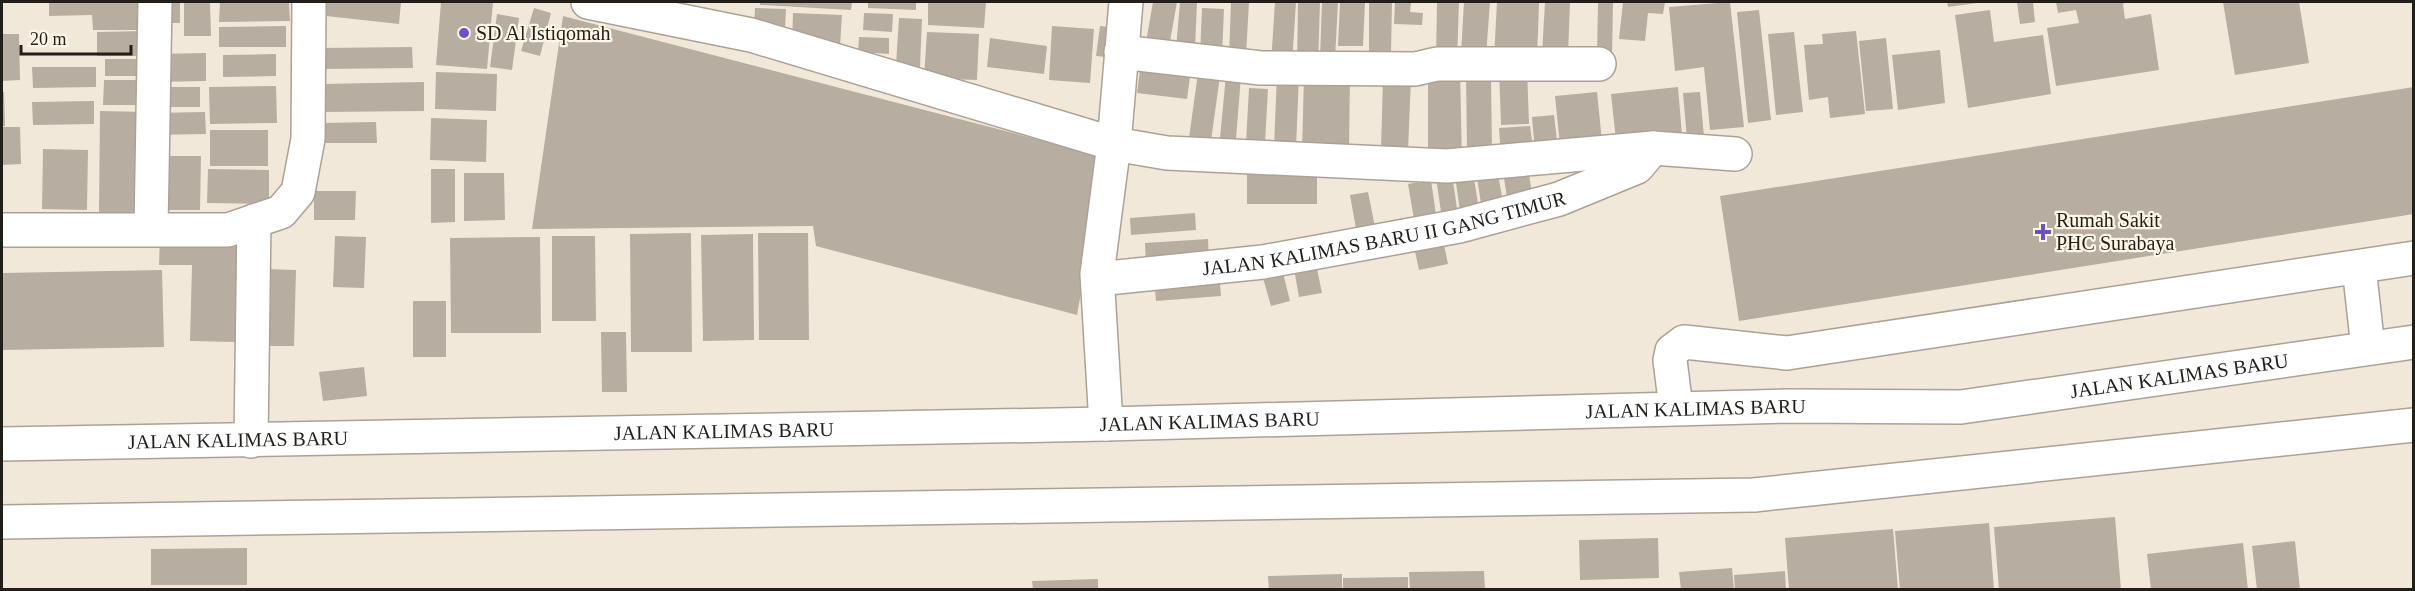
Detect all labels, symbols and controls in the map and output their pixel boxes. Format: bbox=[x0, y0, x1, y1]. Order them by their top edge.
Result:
scale bar bbox=[21, 18, 130, 56]
place label: SD Al Istiqomah bbox=[476, 22, 610, 45]
marker: SD Al Istiqomah bbox=[457, 26, 471, 40]
text: 20 m bbox=[30, 29, 67, 49]
street label: JALAN KALIMAS BARU II GANG TIMUR bbox=[1201, 187, 1569, 279]
place label: Rumah Sakit PHC Surabaya bbox=[2056, 209, 2174, 255]
marker: Rumah Sakit PHC Surabaya bbox=[2034, 223, 2052, 241]
street label: JALAN KALIMAS BARU bbox=[2069, 349, 2290, 402]
street label: JALAN KALIMAS BARU bbox=[1585, 395, 1806, 422]
street label: JALAN KALIMAS BARU bbox=[1100, 407, 1321, 435]
street label: JALAN KALIMAS BARU bbox=[614, 418, 835, 444]
street label: JALAN KALIMAS BARU bbox=[128, 427, 349, 453]

